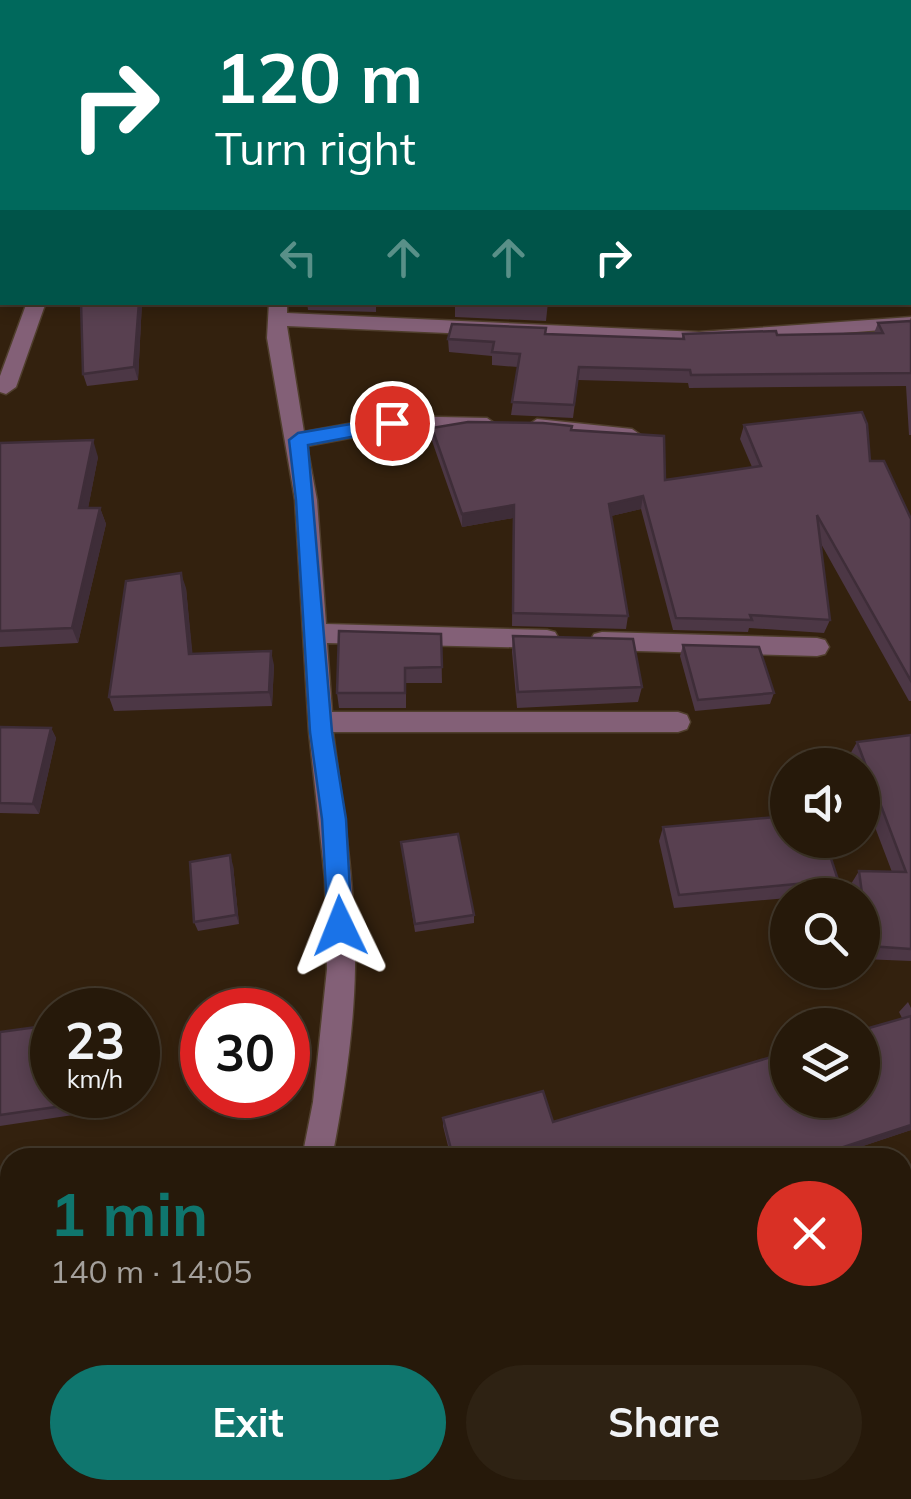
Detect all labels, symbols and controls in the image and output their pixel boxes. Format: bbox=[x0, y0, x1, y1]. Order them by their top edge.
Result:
text: 120 m bbox=[215, 33, 423, 121]
icon: right bbox=[50, 40, 180, 170]
text: Turn right bbox=[215, 120, 416, 176]
icon: left bbox=[271, 230, 326, 285]
icon: ahead bbox=[376, 230, 431, 285]
icon: ahead bbox=[481, 230, 536, 285]
icon: right bbox=[586, 230, 641, 285]
pin bbox=[350, 381, 435, 466]
icon: arrive bbox=[365, 396, 420, 451]
map controls bbox=[770, 748, 880, 1118]
button: sound bbox=[770, 748, 880, 858]
position arrow bbox=[288, 874, 392, 978]
button: search bbox=[770, 878, 880, 988]
speed limit sign: 30 bbox=[180, 988, 310, 1118]
button: layers bbox=[770, 1008, 880, 1118]
text: 23 bbox=[65, 1009, 125, 1072]
text: km/h bbox=[67, 1063, 123, 1094]
text: 1 min bbox=[50, 1176, 208, 1251]
button: close bbox=[757, 1181, 862, 1286]
text: 140 m · 14:05 bbox=[50, 1251, 252, 1291]
button: Exit bbox=[50, 1365, 446, 1480]
button: Share bbox=[466, 1365, 862, 1480]

